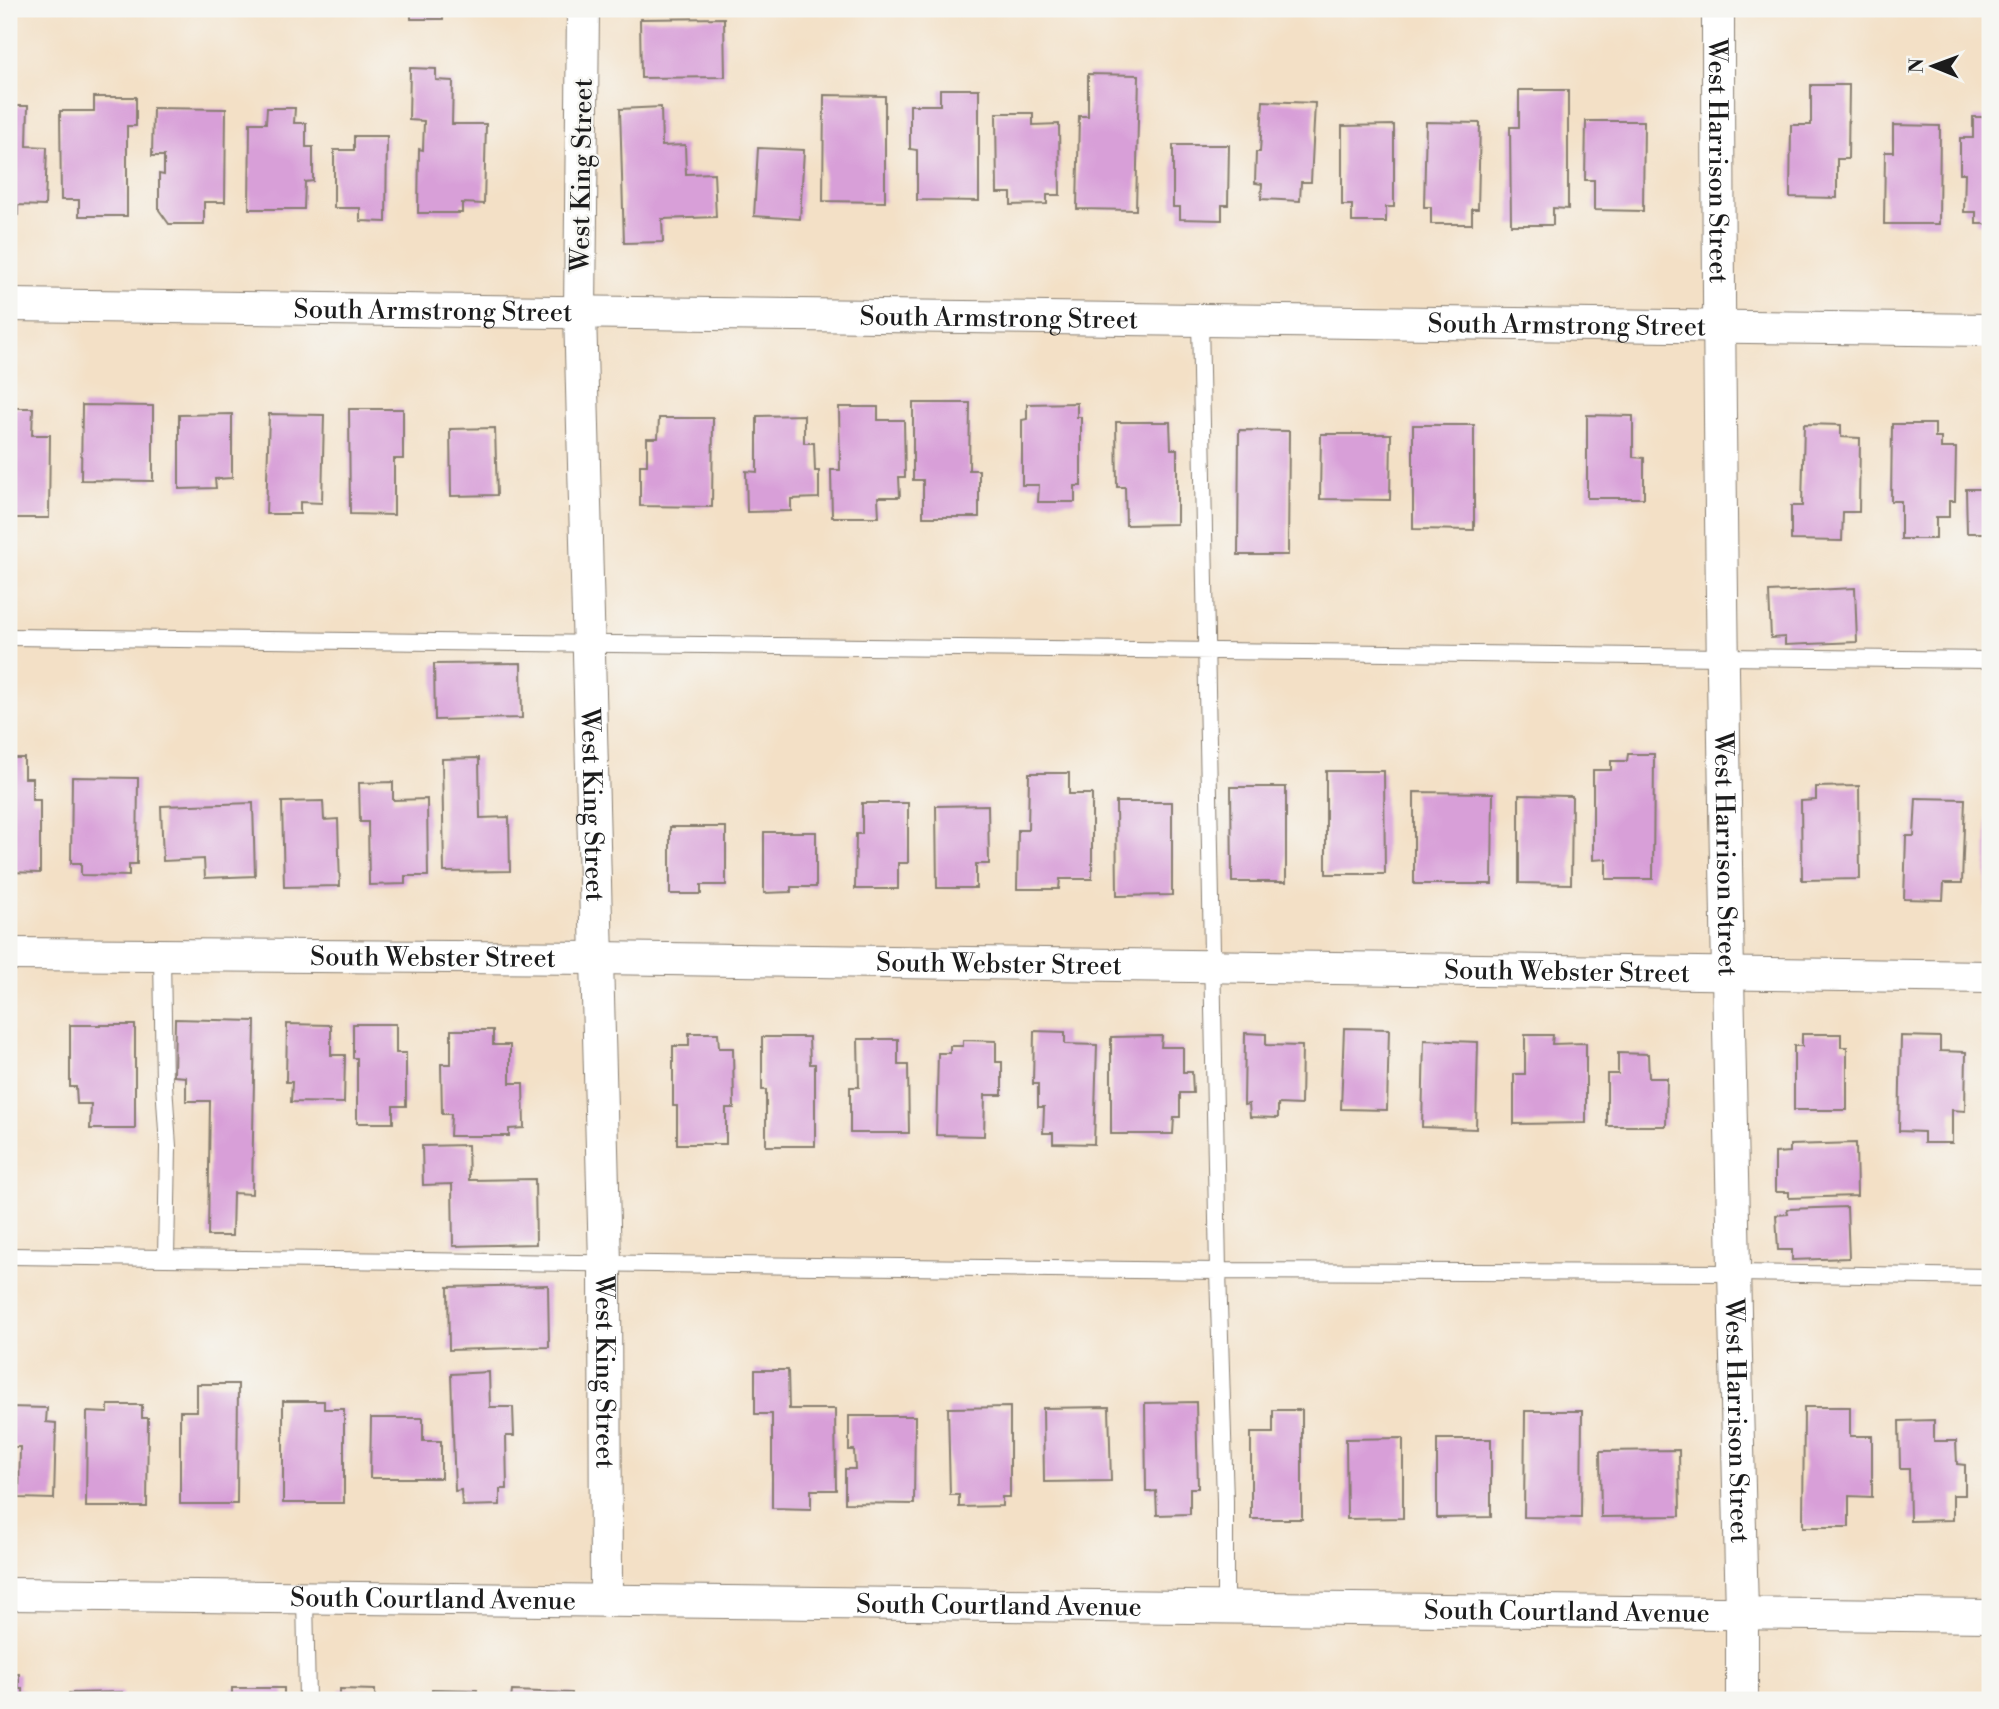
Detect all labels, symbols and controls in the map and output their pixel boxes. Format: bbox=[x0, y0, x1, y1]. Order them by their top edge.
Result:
north arrow bbox=[1898, 32, 1968, 102]
street label: West Harrison Street bbox=[1701, 38, 1734, 284]
text: N bbox=[1905, 58, 1929, 73]
street label: West King Street bbox=[564, 78, 600, 273]
street label: South Armstrong Street bbox=[293, 294, 572, 329]
street label: South Armstrong Street bbox=[859, 301, 1138, 336]
street label: South Armstrong Street bbox=[1427, 308, 1706, 343]
street label: West King Street bbox=[573, 707, 610, 902]
street label: West Harrison Street bbox=[1707, 730, 1743, 977]
street label: South Webster Street bbox=[310, 941, 556, 975]
street label: South Webster Street bbox=[876, 947, 1122, 982]
street label: South Webster Street bbox=[1444, 955, 1690, 990]
street label: West King Street bbox=[588, 1274, 621, 1469]
street label: West Harrison Street bbox=[1718, 1297, 1755, 1544]
street label: South Courtland Avenue bbox=[290, 1582, 576, 1617]
street label: South Courtland Avenue bbox=[856, 1588, 1142, 1624]
street label: South Courtland Avenue bbox=[1424, 1595, 1710, 1630]

